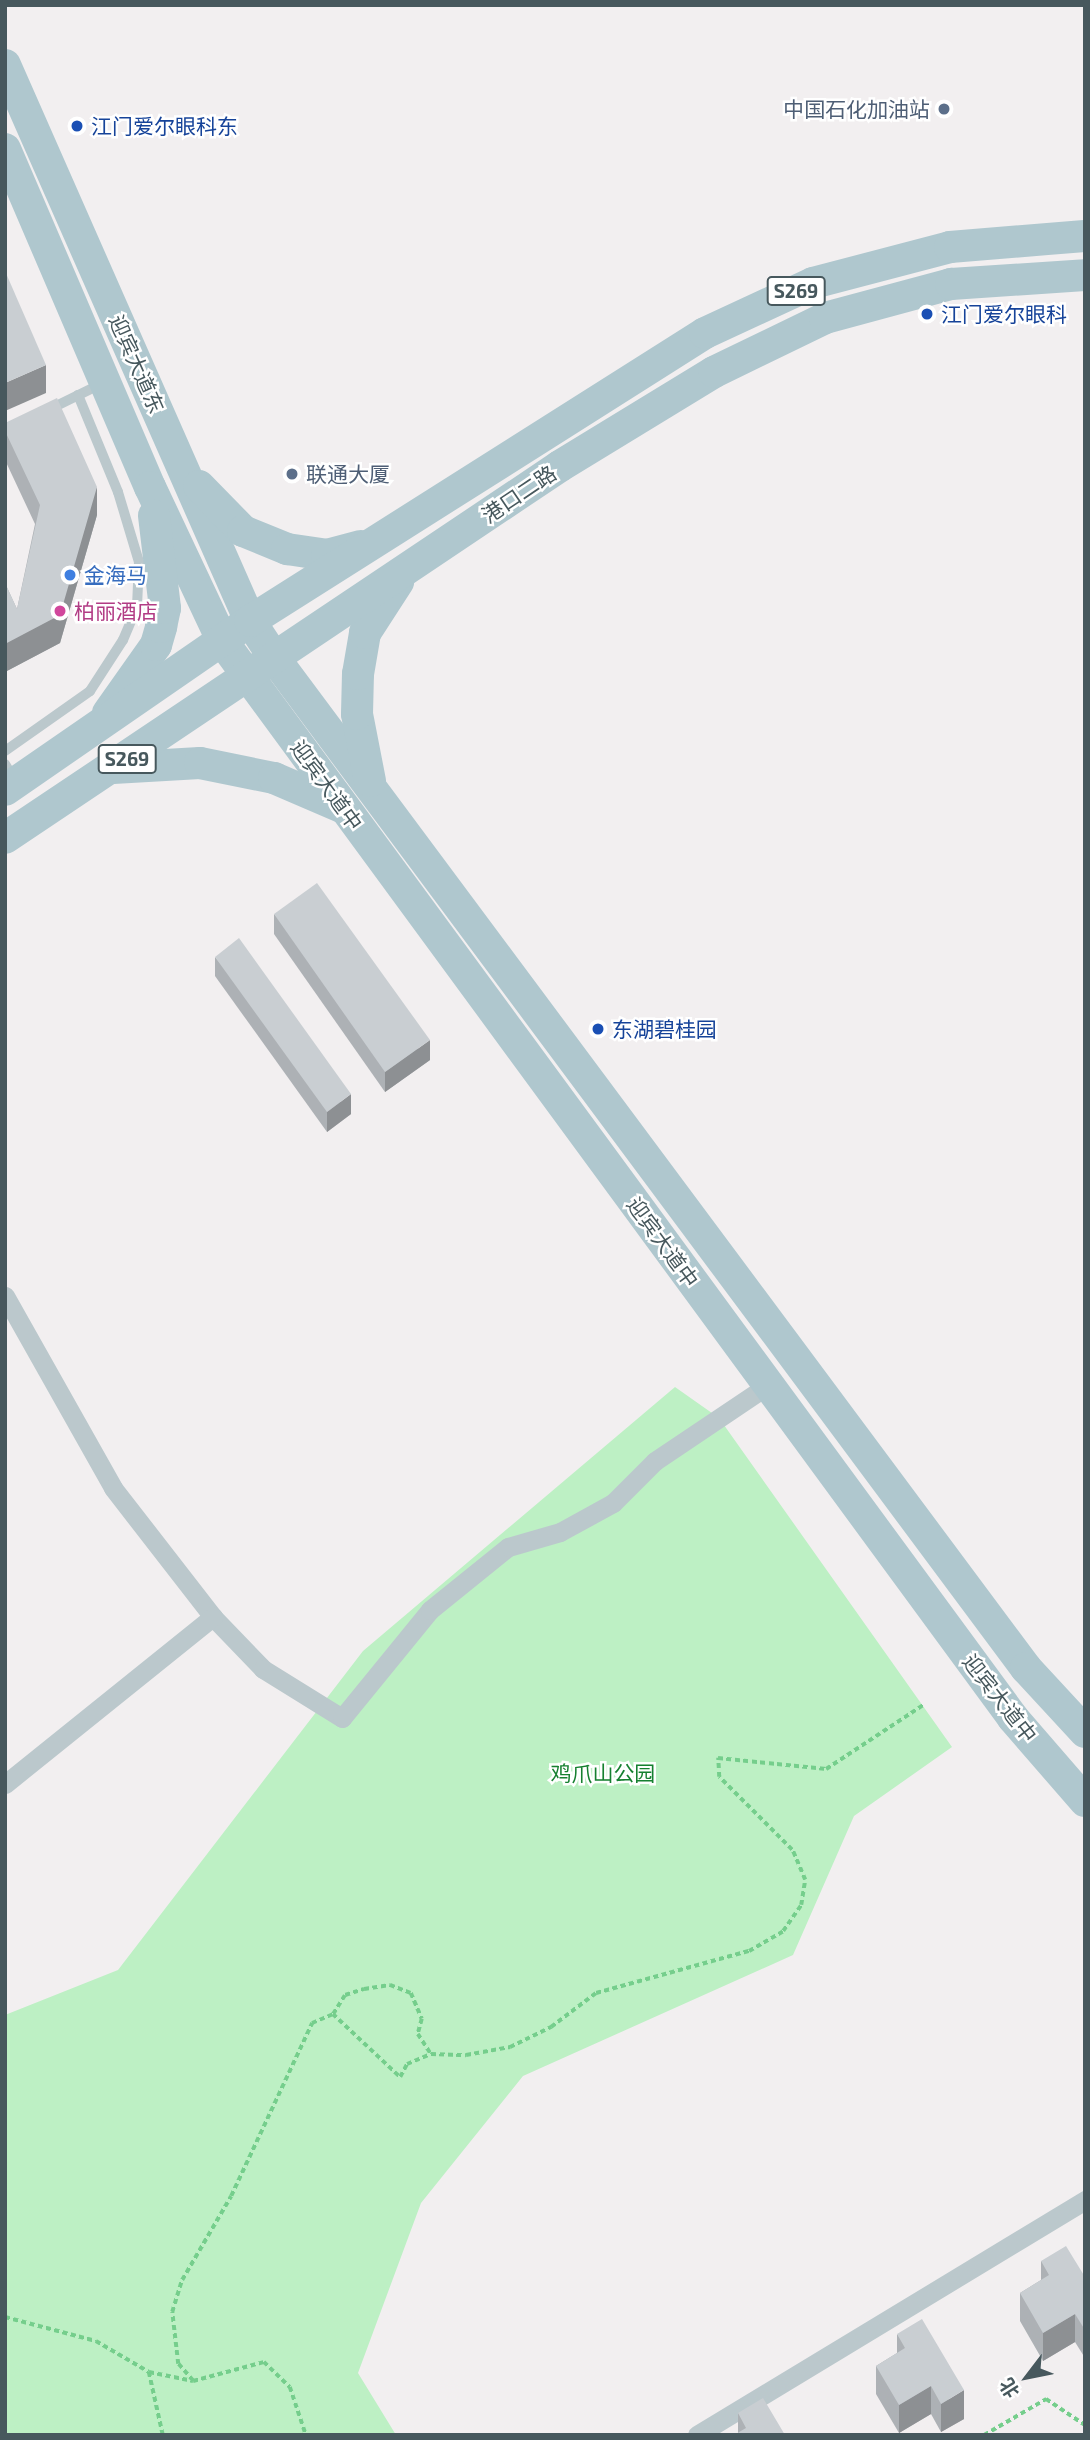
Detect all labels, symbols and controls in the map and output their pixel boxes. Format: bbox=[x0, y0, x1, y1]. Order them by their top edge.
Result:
place label: 中国石化加油站 bbox=[783, 96, 930, 122]
marker: 中国石化加油站 bbox=[936, 101, 952, 117]
place label: 江门爱尔眼科东 bbox=[91, 113, 238, 139]
marker: 江门爱尔眼科东 bbox=[69, 118, 85, 134]
road number: S269 bbox=[766, 276, 826, 306]
place label: 江门爱尔眼科 bbox=[941, 301, 1067, 327]
marker: 江门爱尔眼科 bbox=[919, 306, 935, 322]
street label: 迎宾大道东 bbox=[104, 311, 170, 417]
street label: 港口二路 bbox=[477, 460, 561, 528]
place label: 联通大厦 bbox=[306, 461, 390, 487]
marker: 联通大厦 bbox=[284, 466, 300, 482]
place label: 金海马 bbox=[84, 562, 147, 588]
marker: 金海马 bbox=[62, 567, 78, 583]
place label: 柏丽酒店 bbox=[74, 598, 158, 624]
marker: 柏丽酒店 bbox=[52, 603, 68, 619]
street label: 迎宾大道中 bbox=[286, 735, 368, 835]
road number: S269 bbox=[97, 744, 157, 774]
place label: 东湖碧桂园 bbox=[612, 1016, 717, 1042]
marker: 东湖碧桂园 bbox=[590, 1021, 606, 1037]
street label: 迎宾大道中 bbox=[622, 1192, 704, 1292]
street label: 迎宾大道中 bbox=[958, 1649, 1042, 1747]
park label: 鸡爪山公园 bbox=[551, 1760, 655, 1786]
north arrow bbox=[992, 2342, 1062, 2412]
text: 北 bbox=[994, 2374, 1024, 2403]

